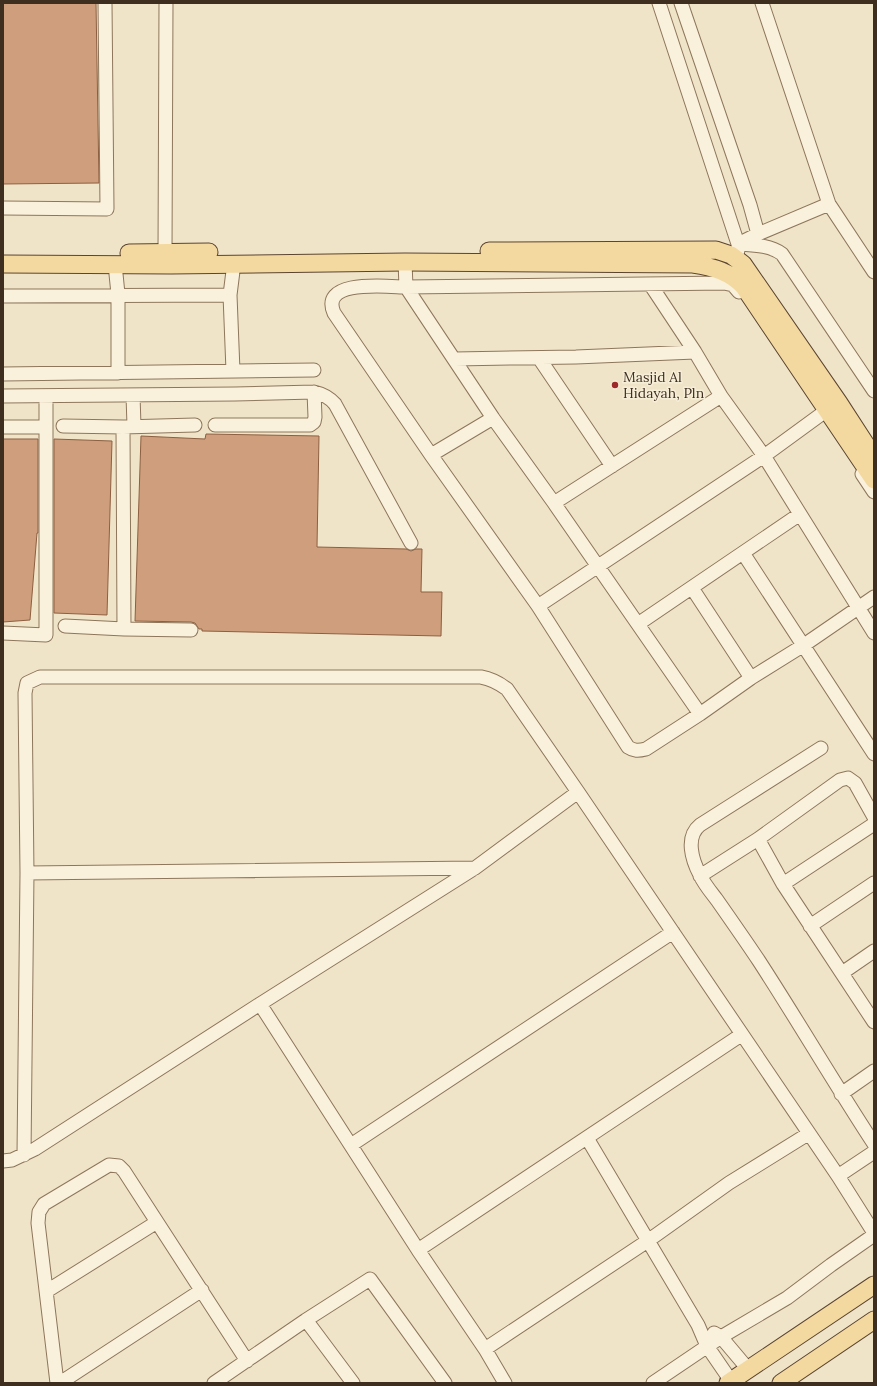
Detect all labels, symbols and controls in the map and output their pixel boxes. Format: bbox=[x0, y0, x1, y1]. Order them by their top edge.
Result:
place label: Masjid Al Hidayah, Pln bbox=[623, 368, 705, 402]
marker: Masjid Al Hidayah, Pln bbox=[610, 380, 620, 390]

